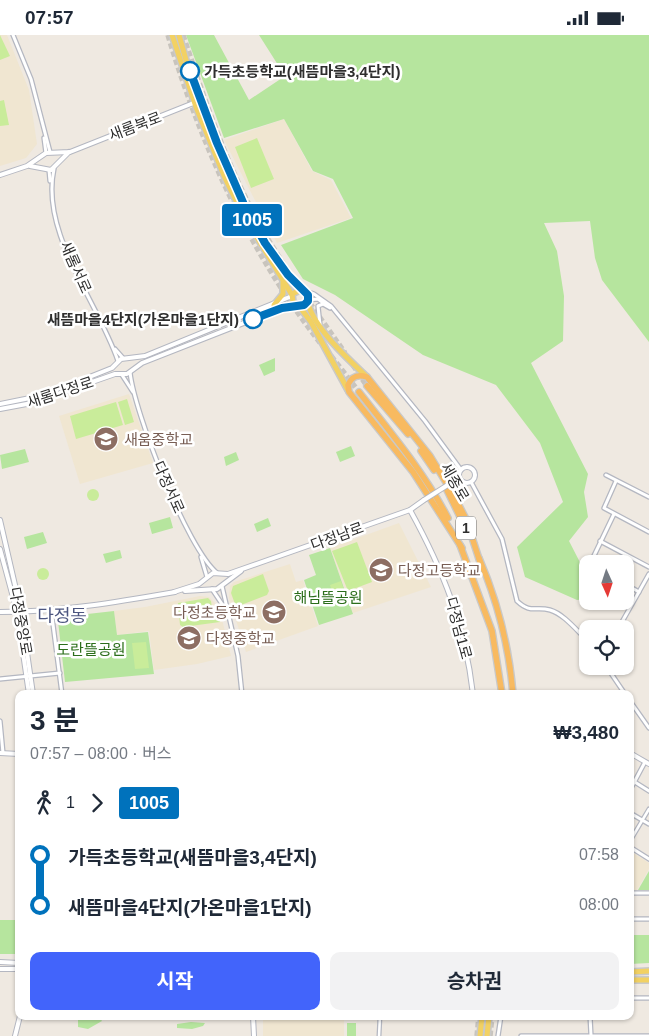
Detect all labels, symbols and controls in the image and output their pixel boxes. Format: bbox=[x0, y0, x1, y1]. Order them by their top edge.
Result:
text: 07:57 bbox=[25, 7, 74, 28]
marker: 가득초등학교(새뜸마을3,4단지) bbox=[180, 61, 200, 81]
place label: 가득초등학교(새뜸마을3,4단지) bbox=[204, 63, 400, 80]
street label: 새롬북로 bbox=[106, 108, 164, 144]
line badge: 1005 bbox=[217, 204, 287, 236]
text: 1005 bbox=[232, 210, 272, 230]
street label: 새롬서로 bbox=[57, 238, 95, 296]
marker: 새뜸마을4단지(가온마을1단지) bbox=[243, 309, 263, 329]
place label: 새뜸마을4단지(가온마을1단지) bbox=[47, 311, 239, 328]
street label: 새롬다정로 bbox=[25, 373, 95, 411]
school or university icon: 새움중학교 bbox=[93, 426, 119, 452]
place label: 새움중학교 bbox=[124, 431, 193, 448]
street label: 다정서로 bbox=[150, 458, 188, 516]
street label: 세종로 bbox=[437, 460, 473, 504]
road number: 1 bbox=[456, 517, 476, 539]
street label: 다정남로 bbox=[308, 519, 366, 553]
north arrow bbox=[579, 555, 634, 610]
map controls bbox=[579, 555, 634, 675]
school or university icon: 다정고등학교 bbox=[368, 557, 394, 583]
place label: 다정고등학교 bbox=[398, 562, 481, 579]
street label: 다정중앙로 bbox=[7, 586, 35, 656]
park label: 해님뜰공원 bbox=[293, 589, 363, 606]
street label: 다정남1로 bbox=[443, 595, 475, 661]
school or university icon: 다정초등학교 bbox=[261, 599, 287, 625]
place label: 다정초등학교 bbox=[173, 604, 256, 621]
district label: 다정동 bbox=[37, 606, 87, 626]
button: locate bbox=[579, 620, 634, 675]
school or university icon: 다정중학교 bbox=[176, 625, 202, 651]
place label: 다정중학교 bbox=[206, 630, 275, 647]
park label: 도란뜰공원 bbox=[56, 641, 126, 658]
text: 3 분 bbox=[30, 705, 79, 736]
text: ₩3,480 bbox=[554, 722, 619, 743]
text: 07:57 – 08:00 · 버스 bbox=[30, 745, 172, 762]
icon: walk bbox=[30, 789, 58, 817]
icon: forward bbox=[83, 789, 111, 817]
text: 1005 bbox=[129, 793, 169, 813]
text: 1 bbox=[66, 794, 75, 811]
text: 07:58 bbox=[579, 846, 619, 863]
text: 가득초등학교(새뜸마을3,4단지) bbox=[68, 847, 317, 868]
text: 08:00 bbox=[579, 896, 619, 913]
text: 새뜸마을4단지(가온마을1단지) bbox=[68, 897, 312, 918]
button: 시작 bbox=[30, 952, 320, 1010]
button: 승차권 bbox=[330, 952, 619, 1010]

